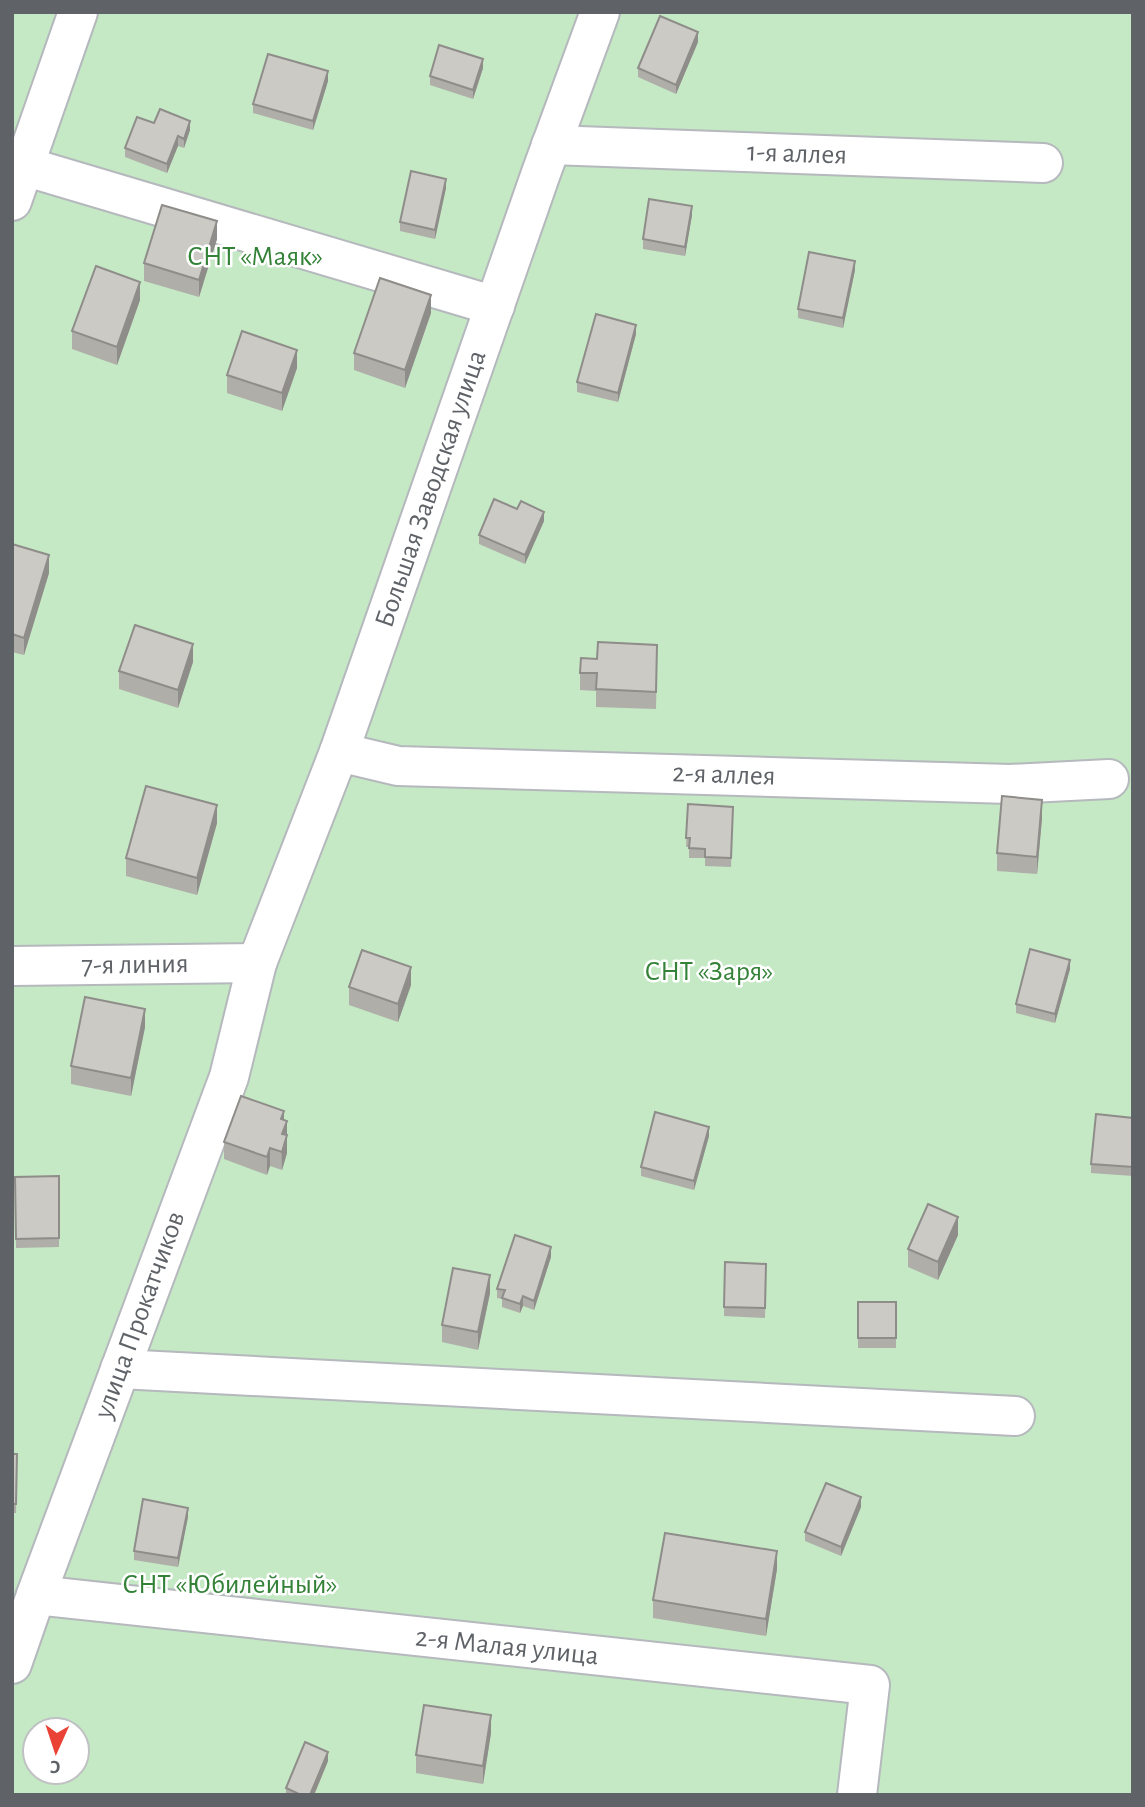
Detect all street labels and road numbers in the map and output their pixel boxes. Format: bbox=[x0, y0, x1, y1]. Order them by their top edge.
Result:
street label: 1-я аллея bbox=[746, 138, 848, 170]
street label: Большая Заводская улица bbox=[370, 347, 492, 631]
street label: 2-я аллея bbox=[672, 759, 776, 791]
street label: 7-я линия bbox=[81, 950, 189, 980]
street label: улица Прокатчиков bbox=[89, 1208, 190, 1423]
street label: 2-я Малая улица bbox=[414, 1623, 600, 1671]

